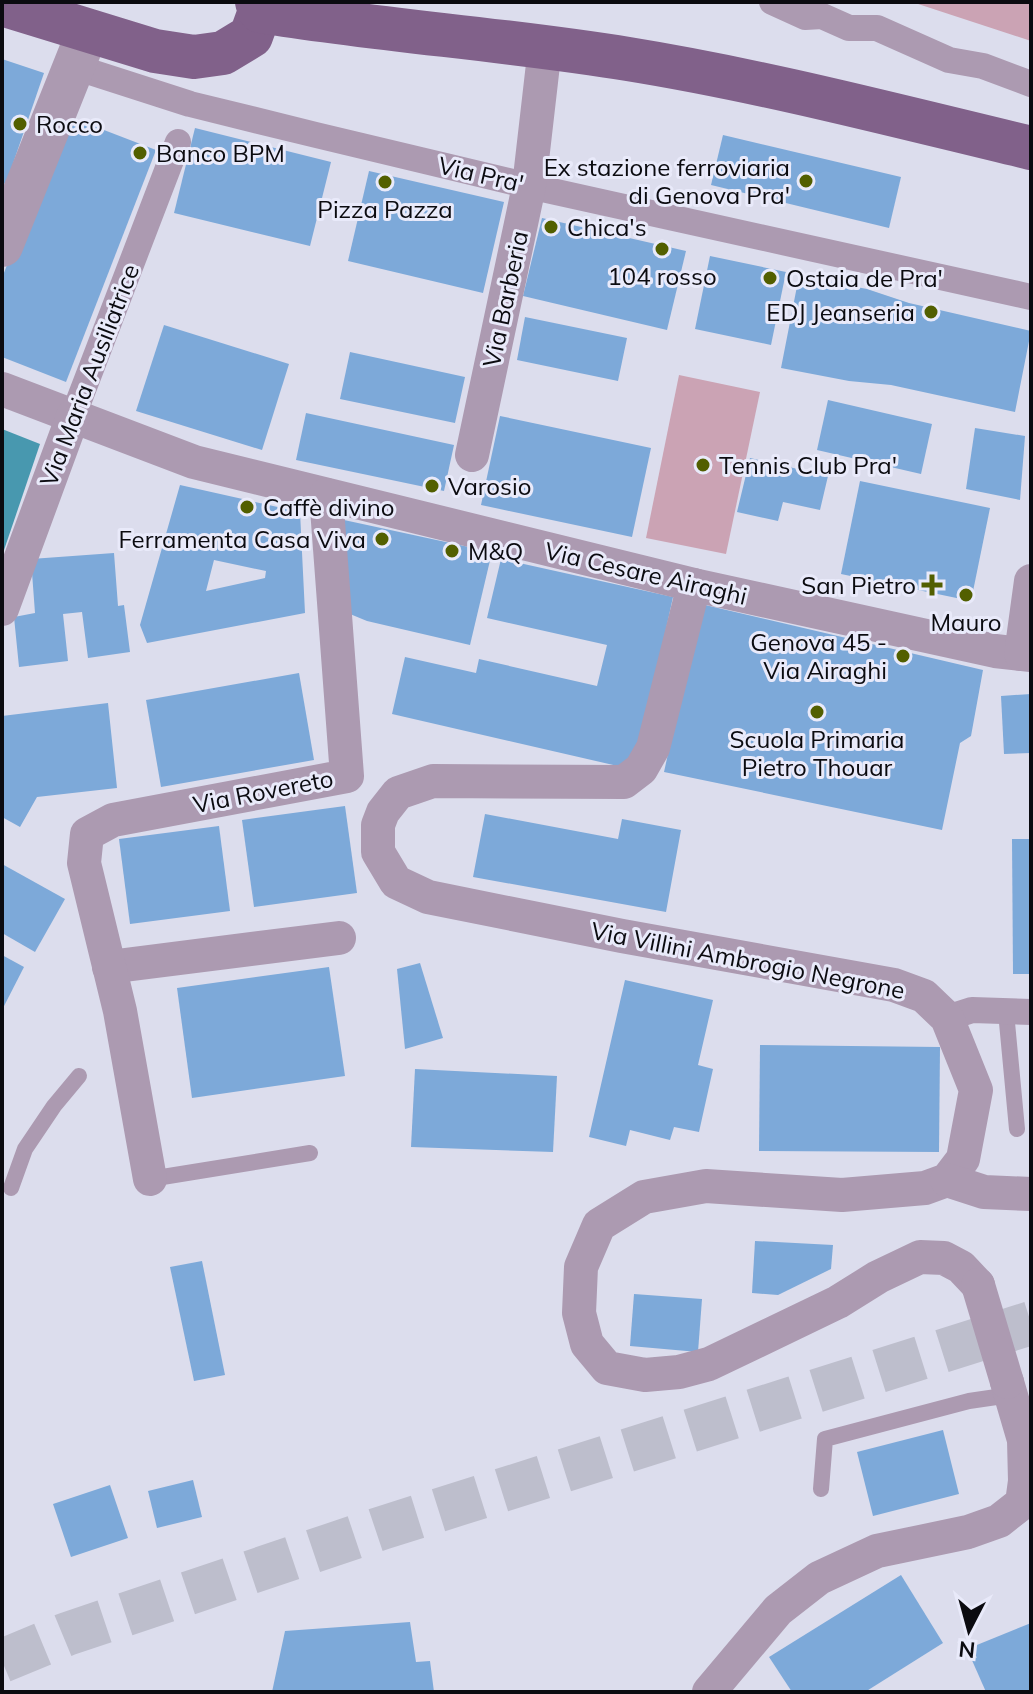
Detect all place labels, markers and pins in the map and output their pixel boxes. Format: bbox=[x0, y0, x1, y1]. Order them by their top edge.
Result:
place label: Rocco bbox=[36, 109, 103, 139]
marker: Rocco bbox=[11, 115, 29, 133]
place label: Banco BPM bbox=[156, 138, 285, 168]
marker: Banco BPM bbox=[131, 144, 149, 162]
place label: Ex stazione ferroviaria di Genova Pra' bbox=[544, 152, 790, 210]
marker: Ex stazione ferroviaria di Genova Pra' bbox=[797, 172, 815, 190]
marker: Pizza Pazza bbox=[376, 173, 394, 191]
place label: Pizza Pazza bbox=[317, 194, 453, 224]
place label: Chica's bbox=[567, 212, 647, 242]
marker: Chica's bbox=[542, 218, 560, 236]
marker: 104 rosso bbox=[653, 240, 671, 258]
place label: 104 rosso bbox=[607, 261, 717, 291]
place label: Ostaia de Pra' bbox=[786, 263, 943, 293]
marker: Ostaia de Pra' bbox=[761, 269, 779, 287]
place label: EDJ Jeanseria bbox=[766, 297, 915, 327]
marker: EDJ Jeanseria bbox=[922, 303, 940, 321]
place label: Tennis Club Pra' bbox=[719, 450, 897, 480]
marker: Tennis Club Pra' bbox=[694, 456, 712, 474]
place label: Varosio bbox=[448, 471, 531, 501]
marker: Varosio bbox=[423, 477, 441, 495]
place label: Caffè divino bbox=[263, 492, 395, 522]
marker: Caffè divino bbox=[238, 498, 256, 516]
place label: Ferramenta Casa Viva bbox=[119, 524, 366, 554]
marker: Ferramenta Casa Viva bbox=[373, 530, 391, 548]
place label: M&Q bbox=[468, 536, 523, 566]
marker: M&Q bbox=[443, 542, 461, 560]
place label: San Pietro bbox=[801, 570, 916, 600]
marker: San Pietro bbox=[923, 576, 941, 594]
marker: Mauro bbox=[957, 586, 975, 604]
place label: Mauro bbox=[930, 607, 1002, 637]
place label: Genova 45 - Via Airaghi bbox=[750, 627, 887, 685]
marker: Genova 45 - Via Airaghi bbox=[894, 647, 912, 665]
marker: Scuola Primaria Pietro Thouar bbox=[808, 703, 826, 721]
place label: Scuola Primaria Pietro Thouar bbox=[730, 724, 904, 782]

